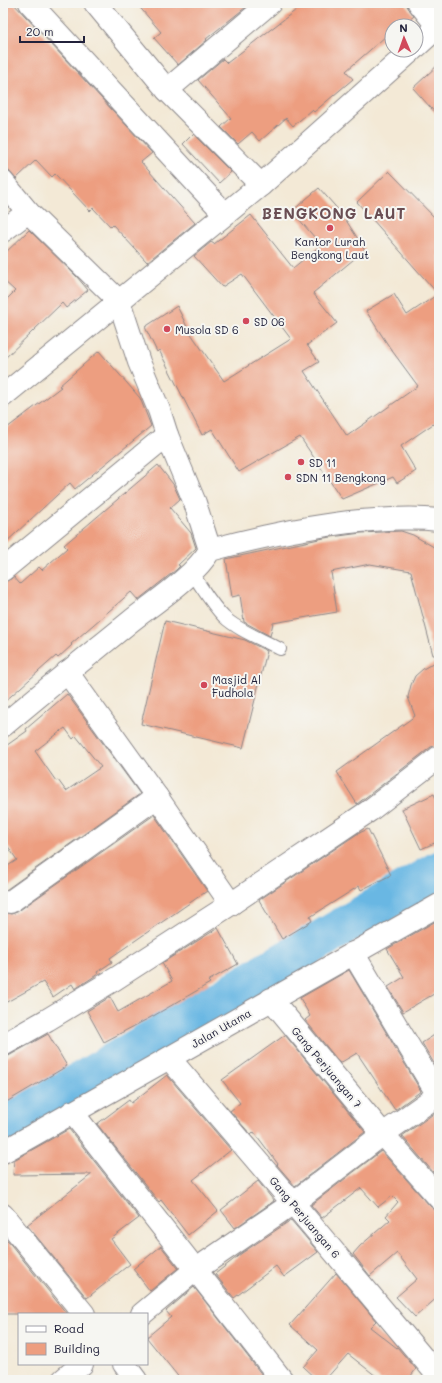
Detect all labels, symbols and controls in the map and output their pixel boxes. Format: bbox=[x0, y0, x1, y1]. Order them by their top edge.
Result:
scale bar bbox=[20, 18, 84, 44]
north arrow bbox=[384, 18, 424, 58]
text: N bbox=[399, 20, 408, 35]
text: 20 m bbox=[26, 23, 54, 39]
district label: BENGKONG LAUT bbox=[262, 203, 406, 223]
marker: Kantor Lurah Bengkong Laut bbox=[325, 223, 335, 233]
place label: Kantor Lurah Bengkong Laut bbox=[291, 234, 369, 262]
place label: SD 06 bbox=[254, 314, 285, 329]
marker: SD 06 bbox=[241, 316, 251, 326]
place label: Musola SD 6 bbox=[175, 322, 239, 337]
marker: Musola SD 6 bbox=[162, 324, 172, 334]
place label: SD 11 bbox=[309, 455, 336, 470]
marker: SD 11 bbox=[296, 457, 306, 467]
place label: SDN 11 Bengkong bbox=[296, 470, 386, 485]
marker: SDN 11 Bengkong bbox=[283, 472, 293, 482]
place label: Masjid Al Fudhola bbox=[212, 672, 261, 700]
marker: Masjid Al Fudhola bbox=[199, 680, 209, 690]
street label: Jalan Utama bbox=[188, 1005, 254, 1051]
street label: Gang Perjuangan 7 bbox=[289, 1023, 365, 1111]
street label: Gang Perjuangan 6 bbox=[266, 1173, 344, 1261]
legend bbox=[18, 1313, 148, 1365]
text: Road bbox=[54, 1320, 84, 1336]
text: Building bbox=[54, 1340, 100, 1356]

